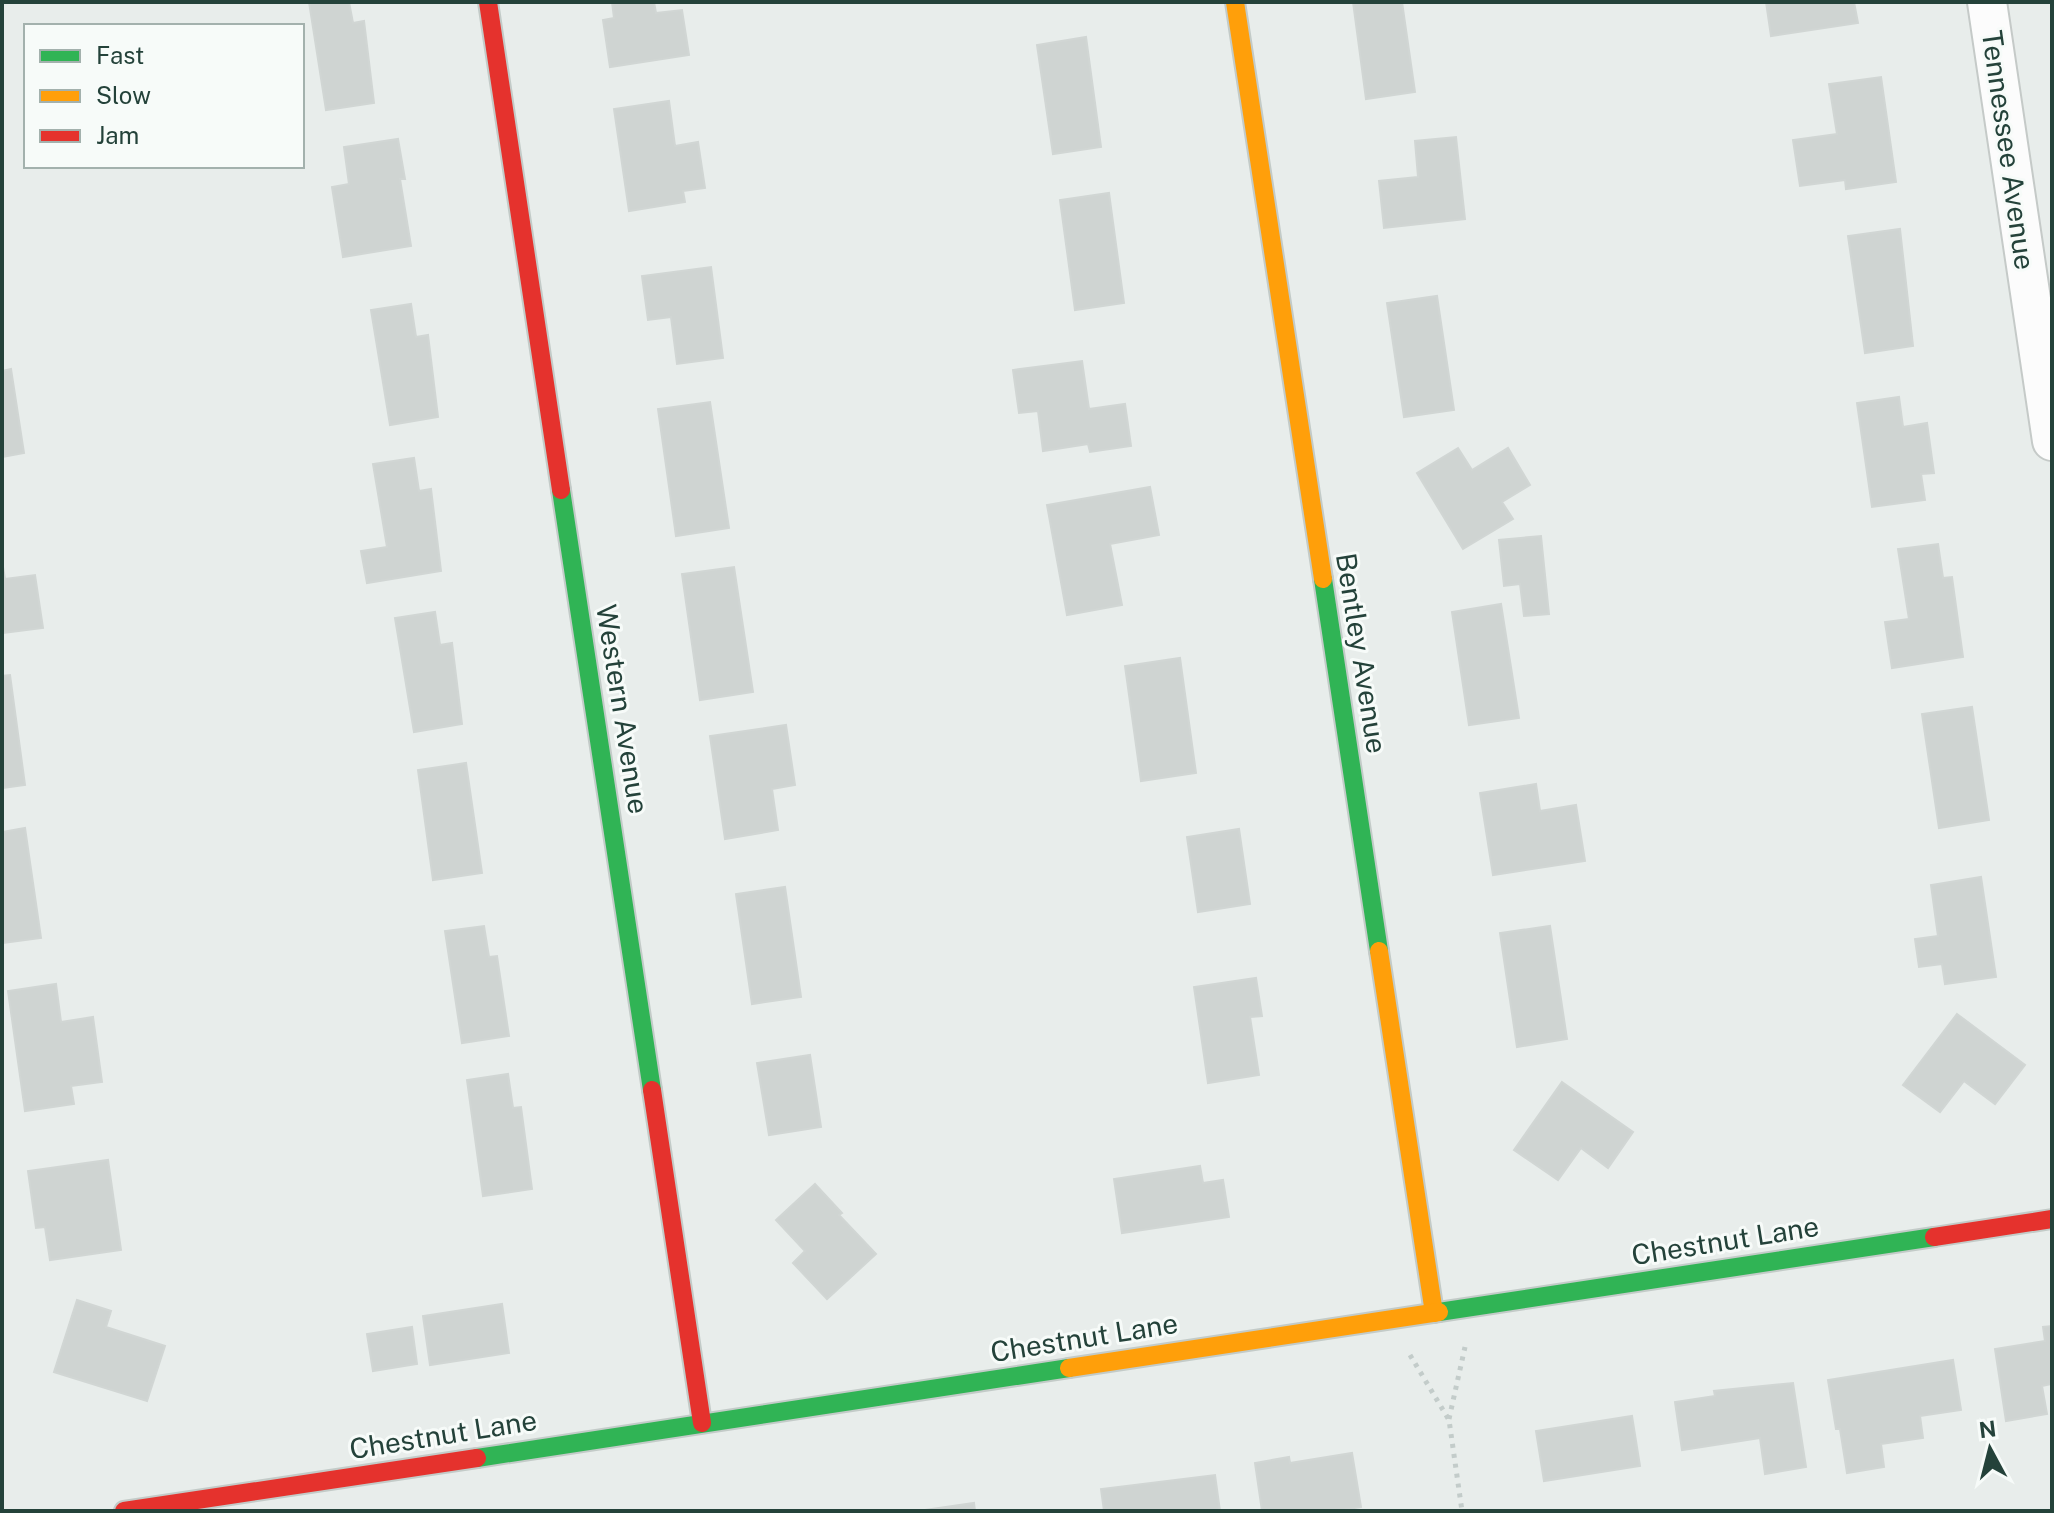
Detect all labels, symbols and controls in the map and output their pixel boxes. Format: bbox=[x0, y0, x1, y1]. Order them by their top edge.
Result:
legend bbox=[24, 24, 304, 168]
street label: Tennessee Avenue bbox=[1976, 28, 2042, 272]
text: Fast bbox=[96, 41, 144, 69]
text: Slow bbox=[96, 81, 151, 109]
text: Jam bbox=[96, 121, 139, 149]
street label: Bentley Avenue bbox=[1330, 550, 1394, 756]
street label: Western Avenue bbox=[590, 602, 656, 816]
street label: Chestnut Lane bbox=[1629, 1209, 1821, 1271]
street label: Chestnut Lane bbox=[988, 1306, 1180, 1368]
street label: Chestnut Lane bbox=[347, 1403, 539, 1465]
north arrow bbox=[1950, 1409, 2030, 1489]
text: N bbox=[1977, 1415, 1998, 1443]

